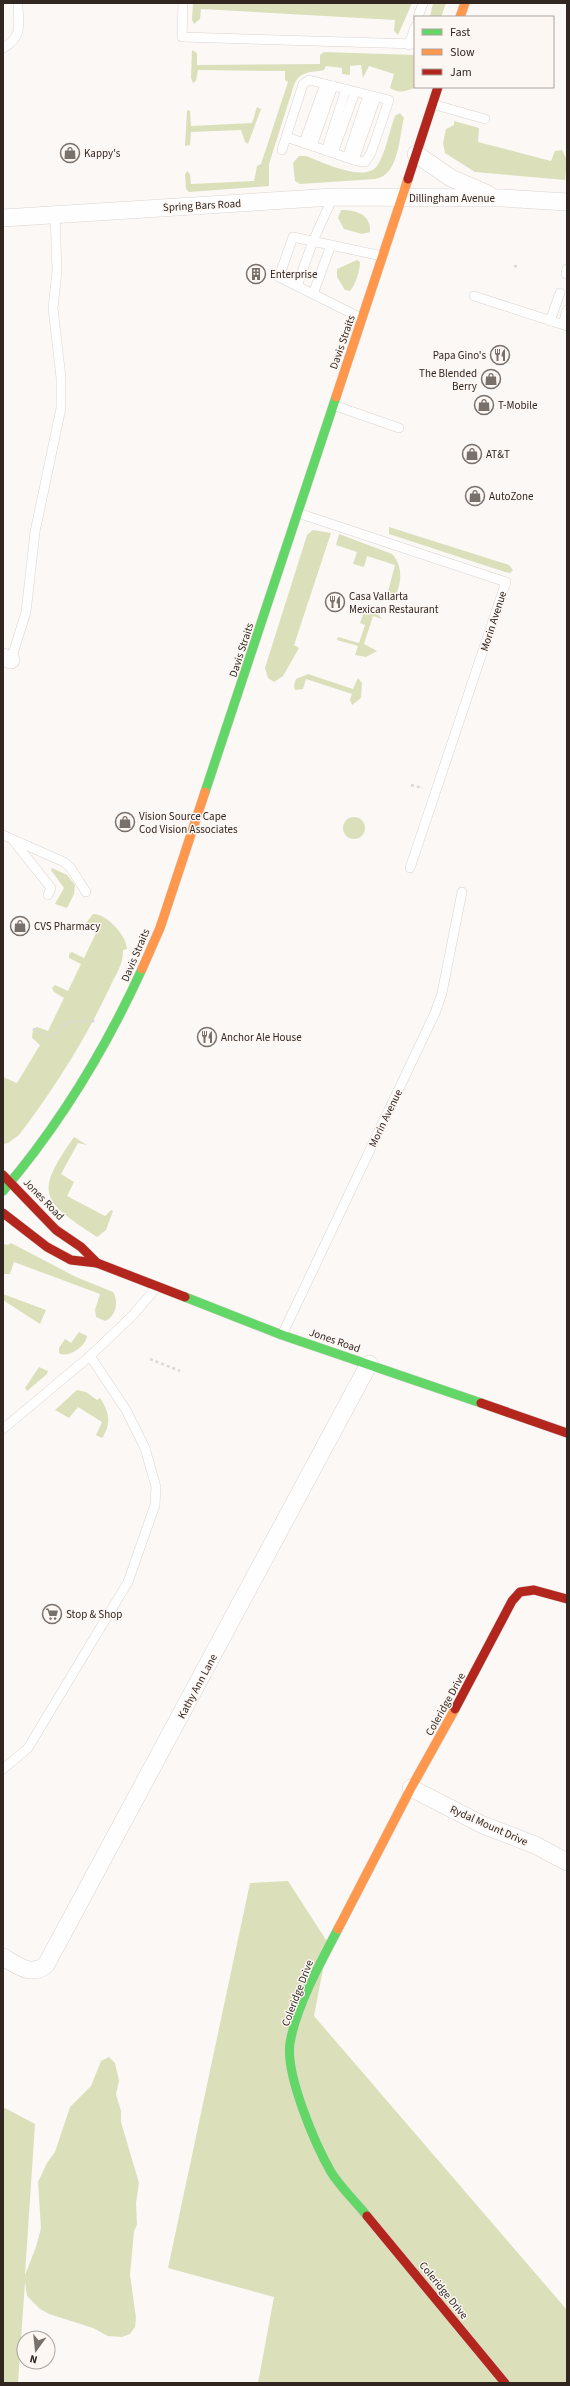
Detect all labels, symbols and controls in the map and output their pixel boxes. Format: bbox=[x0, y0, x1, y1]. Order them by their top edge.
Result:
legend bbox=[414, 16, 554, 88]
text: Fast bbox=[450, 24, 470, 41]
text: Slow bbox=[450, 44, 475, 61]
text: Jam bbox=[450, 64, 472, 81]
shop icon: Kappy's bbox=[59, 142, 81, 164]
place label: Kappy's bbox=[84, 146, 121, 161]
street label: Dillingham Avenue bbox=[409, 191, 496, 206]
street label: Spring Bars Road bbox=[162, 196, 242, 215]
building icon: Enterprise bbox=[245, 263, 267, 285]
place label: Enterprise bbox=[270, 267, 318, 282]
street label: Davis Straits bbox=[326, 313, 359, 371]
restaurant icon: Papa Gino's bbox=[489, 344, 511, 366]
place label: Papa Gino's bbox=[433, 348, 486, 363]
place label: The Blended Berry bbox=[419, 366, 477, 394]
shop icon: The Blended Berry bbox=[480, 368, 502, 390]
shop icon: T-Mobile bbox=[473, 394, 495, 416]
place label: T-Mobile bbox=[498, 398, 538, 413]
shop icon: AT&T bbox=[461, 443, 483, 465]
place label: AT&T bbox=[486, 447, 510, 462]
shop icon: AutoZone bbox=[464, 485, 486, 507]
place label: AutoZone bbox=[489, 489, 534, 504]
place label: Casa Vallarta Mexican Restaurant bbox=[349, 589, 439, 617]
street label: Morin Avenue bbox=[477, 589, 510, 653]
restaurant icon: Casa Vallarta Mexican Restaurant bbox=[324, 591, 346, 613]
street label: Davis Straits bbox=[226, 621, 257, 679]
place label: Vision Source Cape Cod Vision Associates bbox=[139, 809, 238, 837]
shop icon: Vision Source Cape Cod Vision Associates bbox=[114, 811, 136, 833]
shop icon: CVS Pharmacy bbox=[9, 915, 31, 937]
place label: CVS Pharmacy bbox=[34, 919, 100, 934]
street label: Davis Straits bbox=[118, 926, 154, 984]
restaurant icon: Anchor Ale House bbox=[196, 1026, 218, 1048]
place label: Anchor Ale House bbox=[221, 1030, 302, 1045]
street label: Morin Avenue bbox=[365, 1086, 406, 1150]
street label: Jones Road bbox=[20, 1175, 67, 1224]
street label: Jones Road bbox=[307, 1325, 362, 1356]
supermarket icon: Stop & Shop bbox=[41, 1603, 63, 1625]
place label: Stop & Shop bbox=[66, 1607, 122, 1622]
street label: Kathy Ann Lane bbox=[174, 1651, 221, 1721]
street label: Coleridge Drive bbox=[422, 1670, 469, 1739]
street label: Rydal Mount Drive bbox=[447, 1802, 531, 1850]
street label: Coleridge Drive bbox=[278, 1957, 317, 2029]
street label: Coleridge Drive bbox=[416, 2258, 472, 2323]
north arrow bbox=[16, 2330, 56, 2370]
text: N bbox=[28, 2351, 39, 2367]

